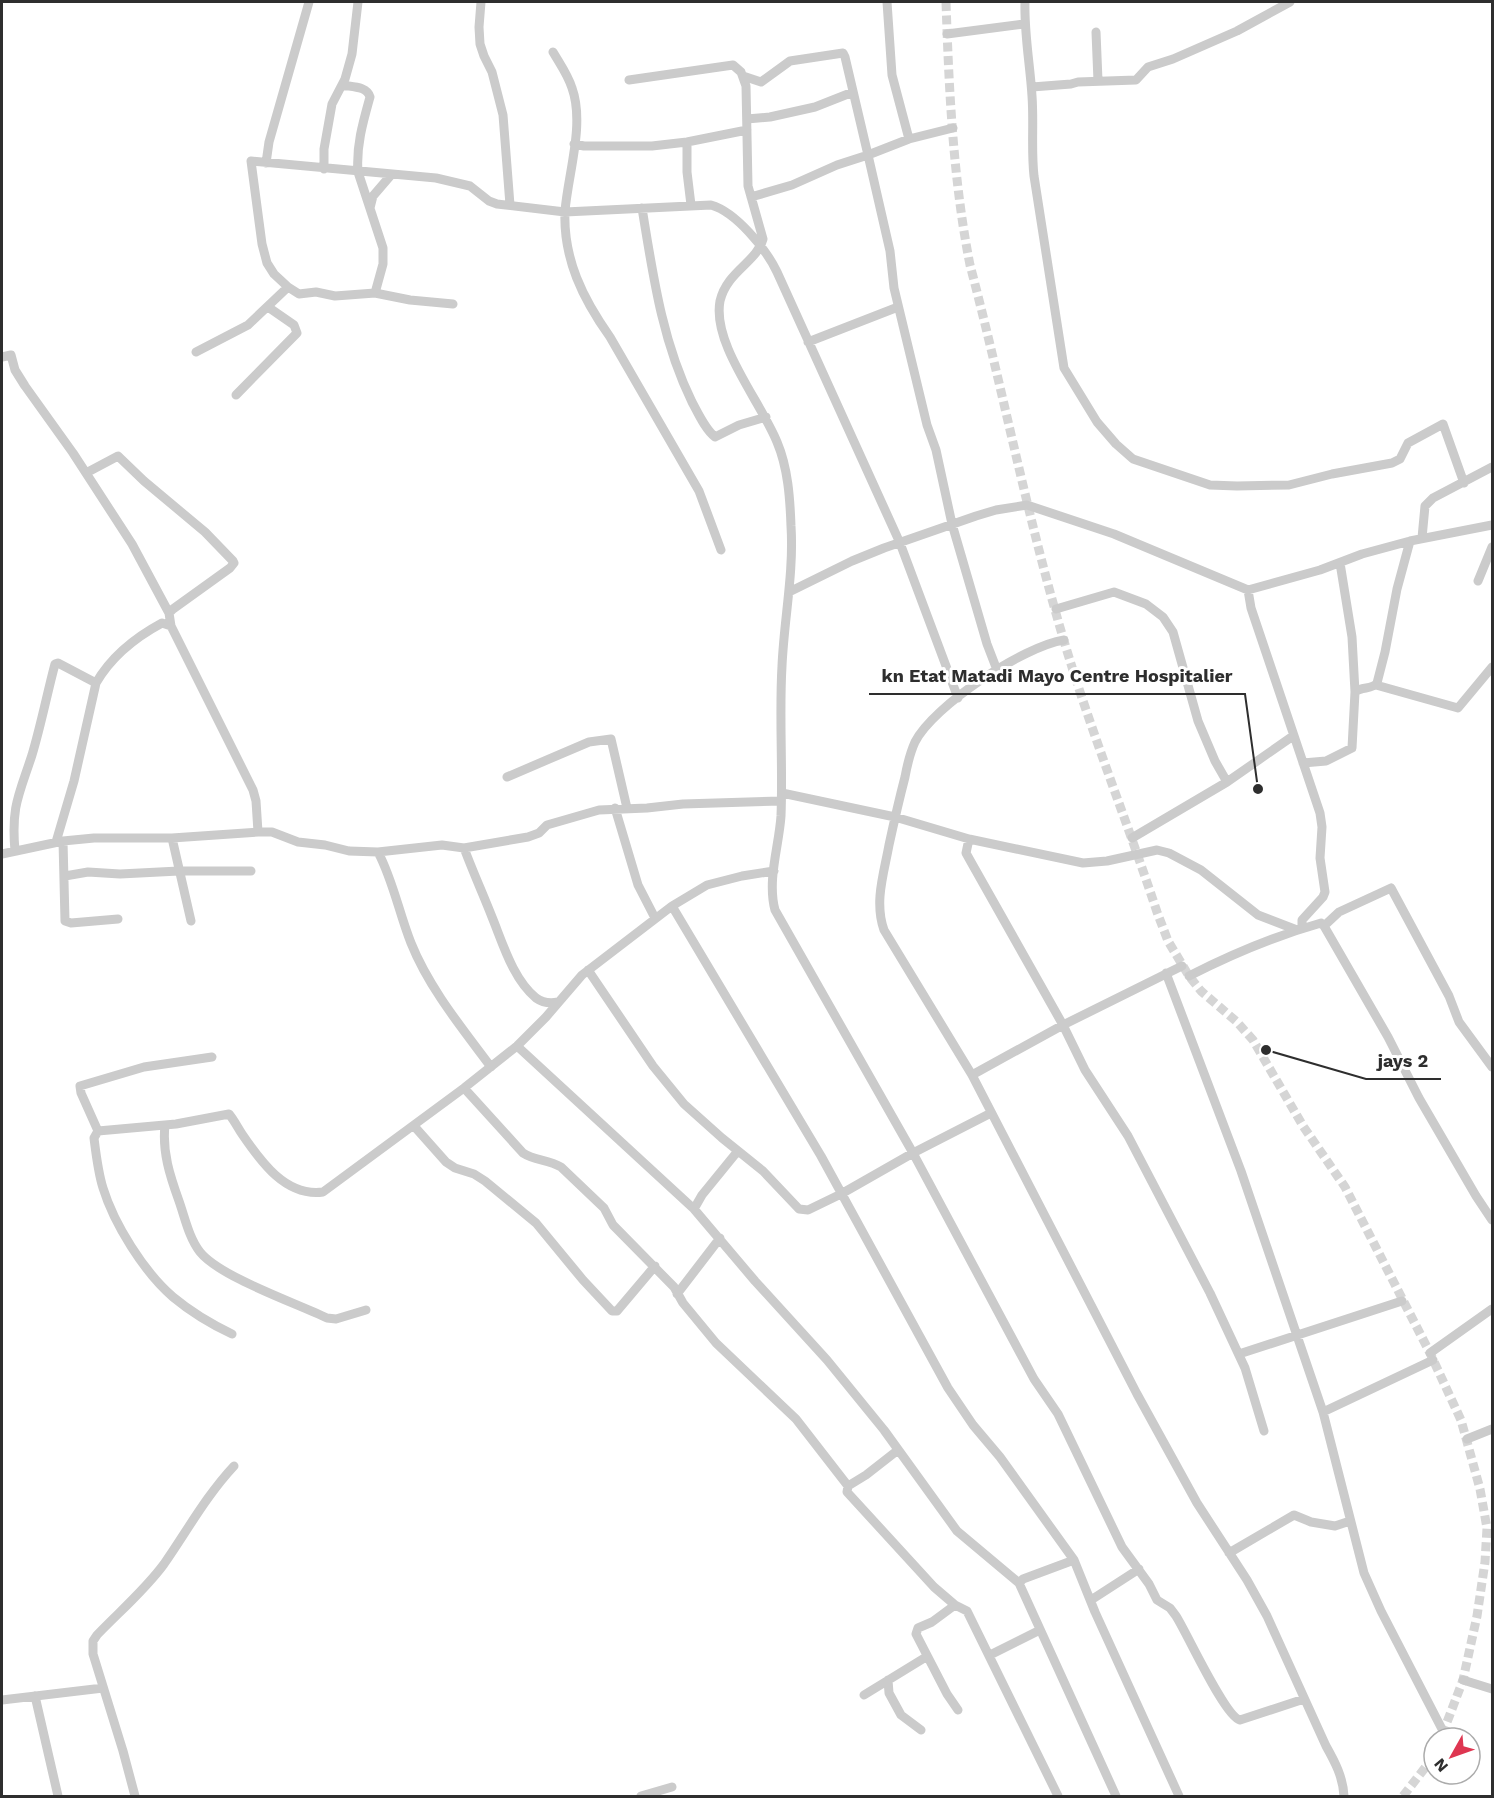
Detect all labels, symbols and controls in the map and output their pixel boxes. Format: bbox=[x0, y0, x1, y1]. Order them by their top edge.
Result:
callout: kn Etat Matadi Mayo Centre Hospitalier bbox=[869, 658, 1245, 694]
text: kn Etat Matadi Mayo Centre Hospitalier bbox=[881, 665, 1233, 686]
callout: jays 2 bbox=[1366, 1043, 1441, 1079]
text: jays 2 bbox=[1376, 1050, 1428, 1071]
north arrow bbox=[1422, 1726, 1482, 1786]
text: N bbox=[1430, 1755, 1452, 1776]

